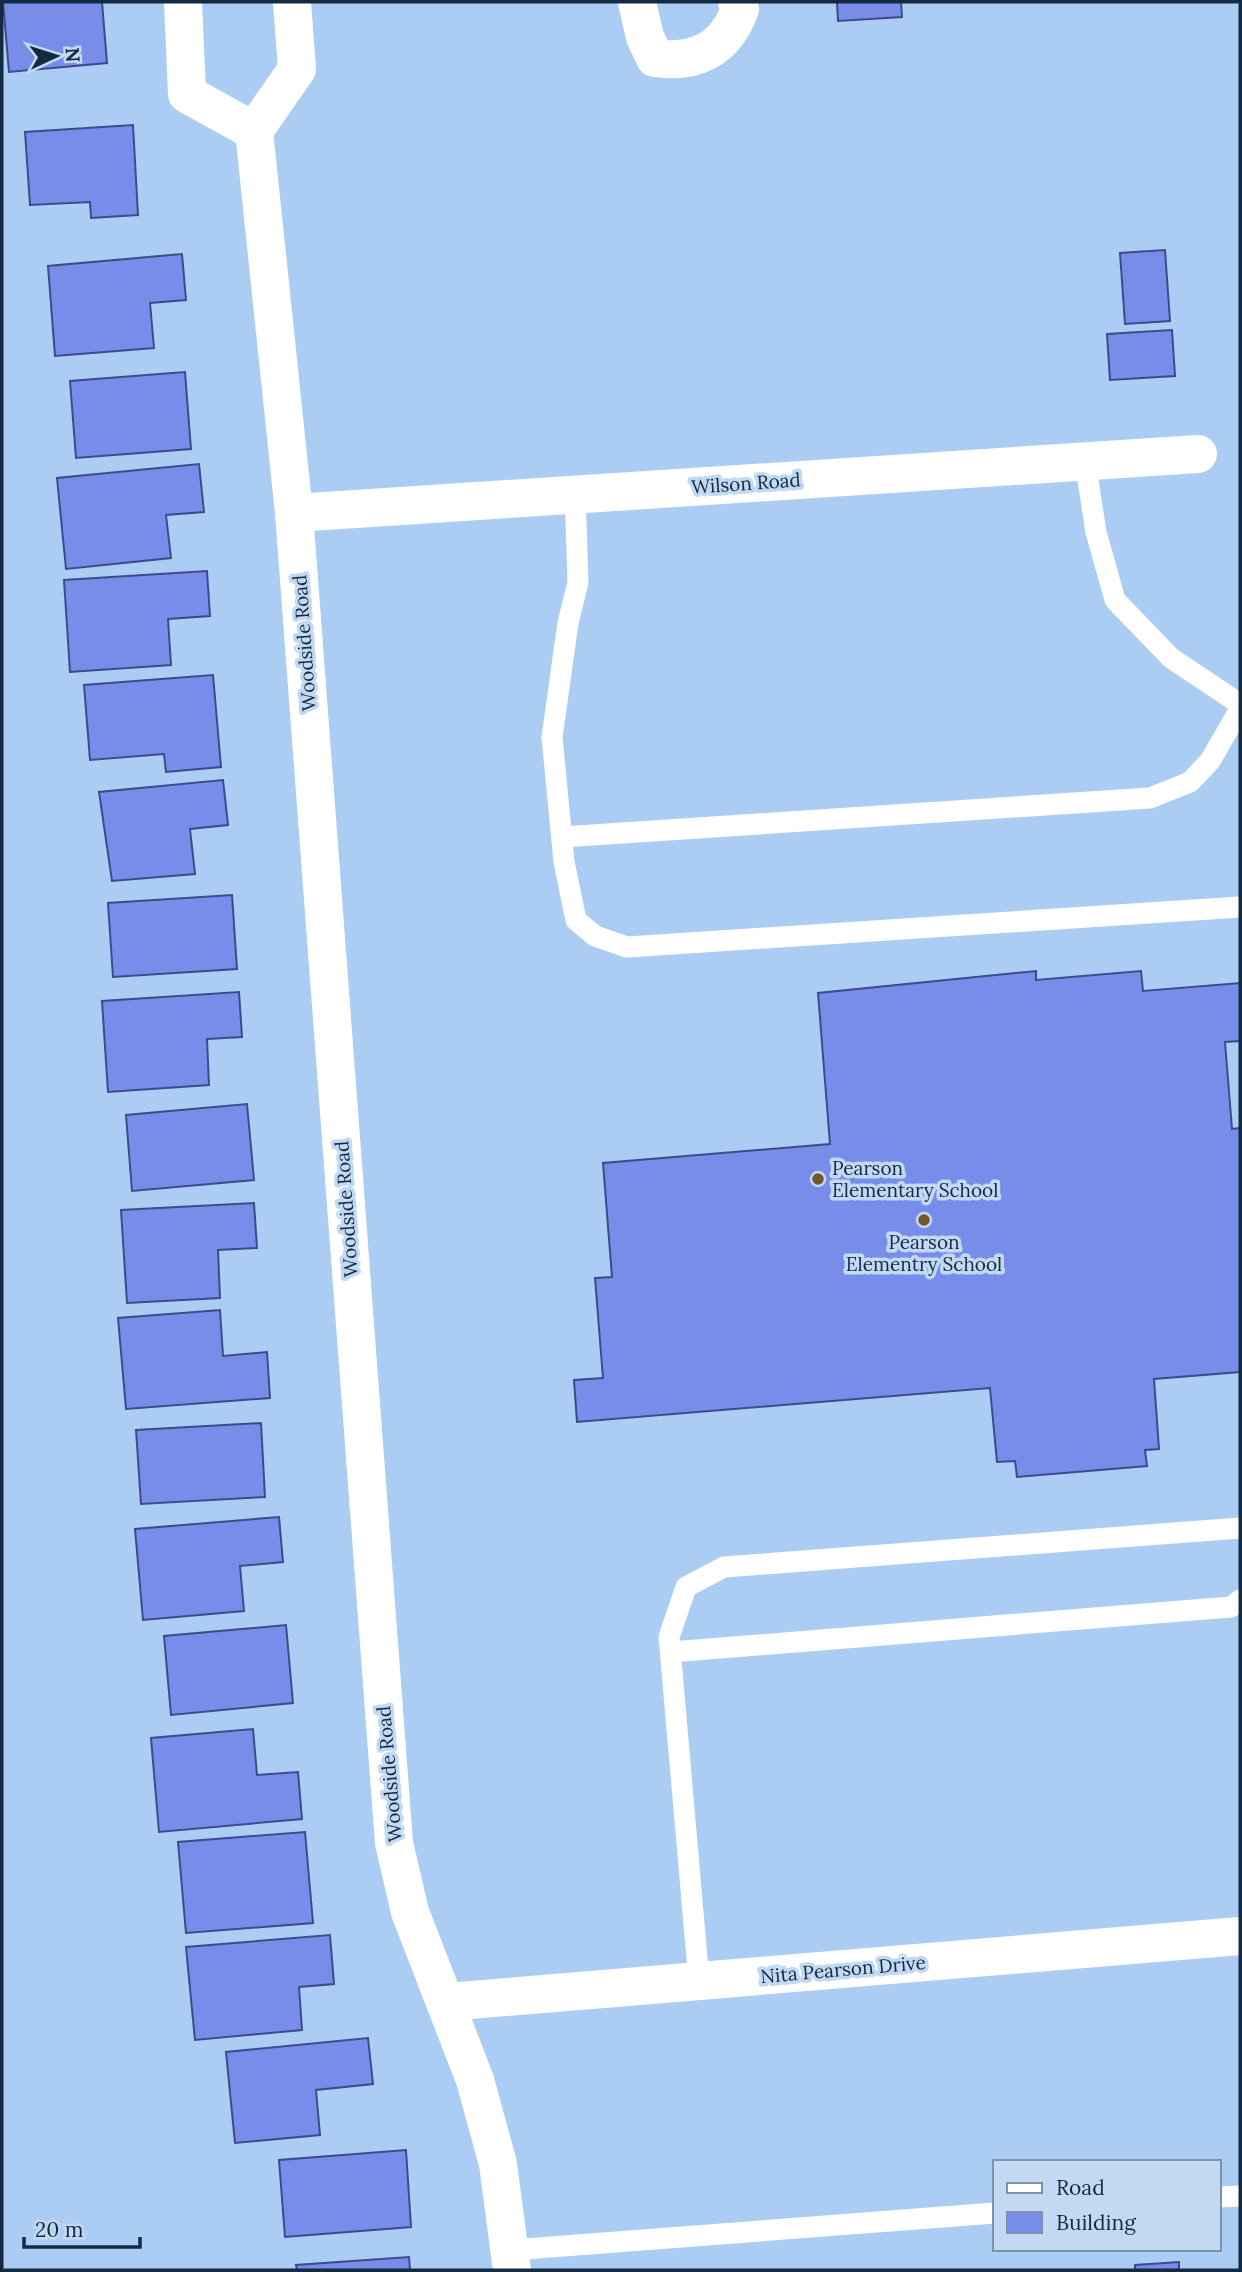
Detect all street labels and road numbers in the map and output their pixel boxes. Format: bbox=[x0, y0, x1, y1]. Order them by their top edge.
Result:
street label: Wilson Road bbox=[690, 467, 802, 499]
street label: Woodside Road bbox=[287, 574, 321, 712]
street label: Woodside Road bbox=[329, 1140, 363, 1278]
street label: Woodside Road bbox=[371, 1705, 407, 1843]
street label: Nita Pearson Drive bbox=[759, 1950, 927, 1988]

